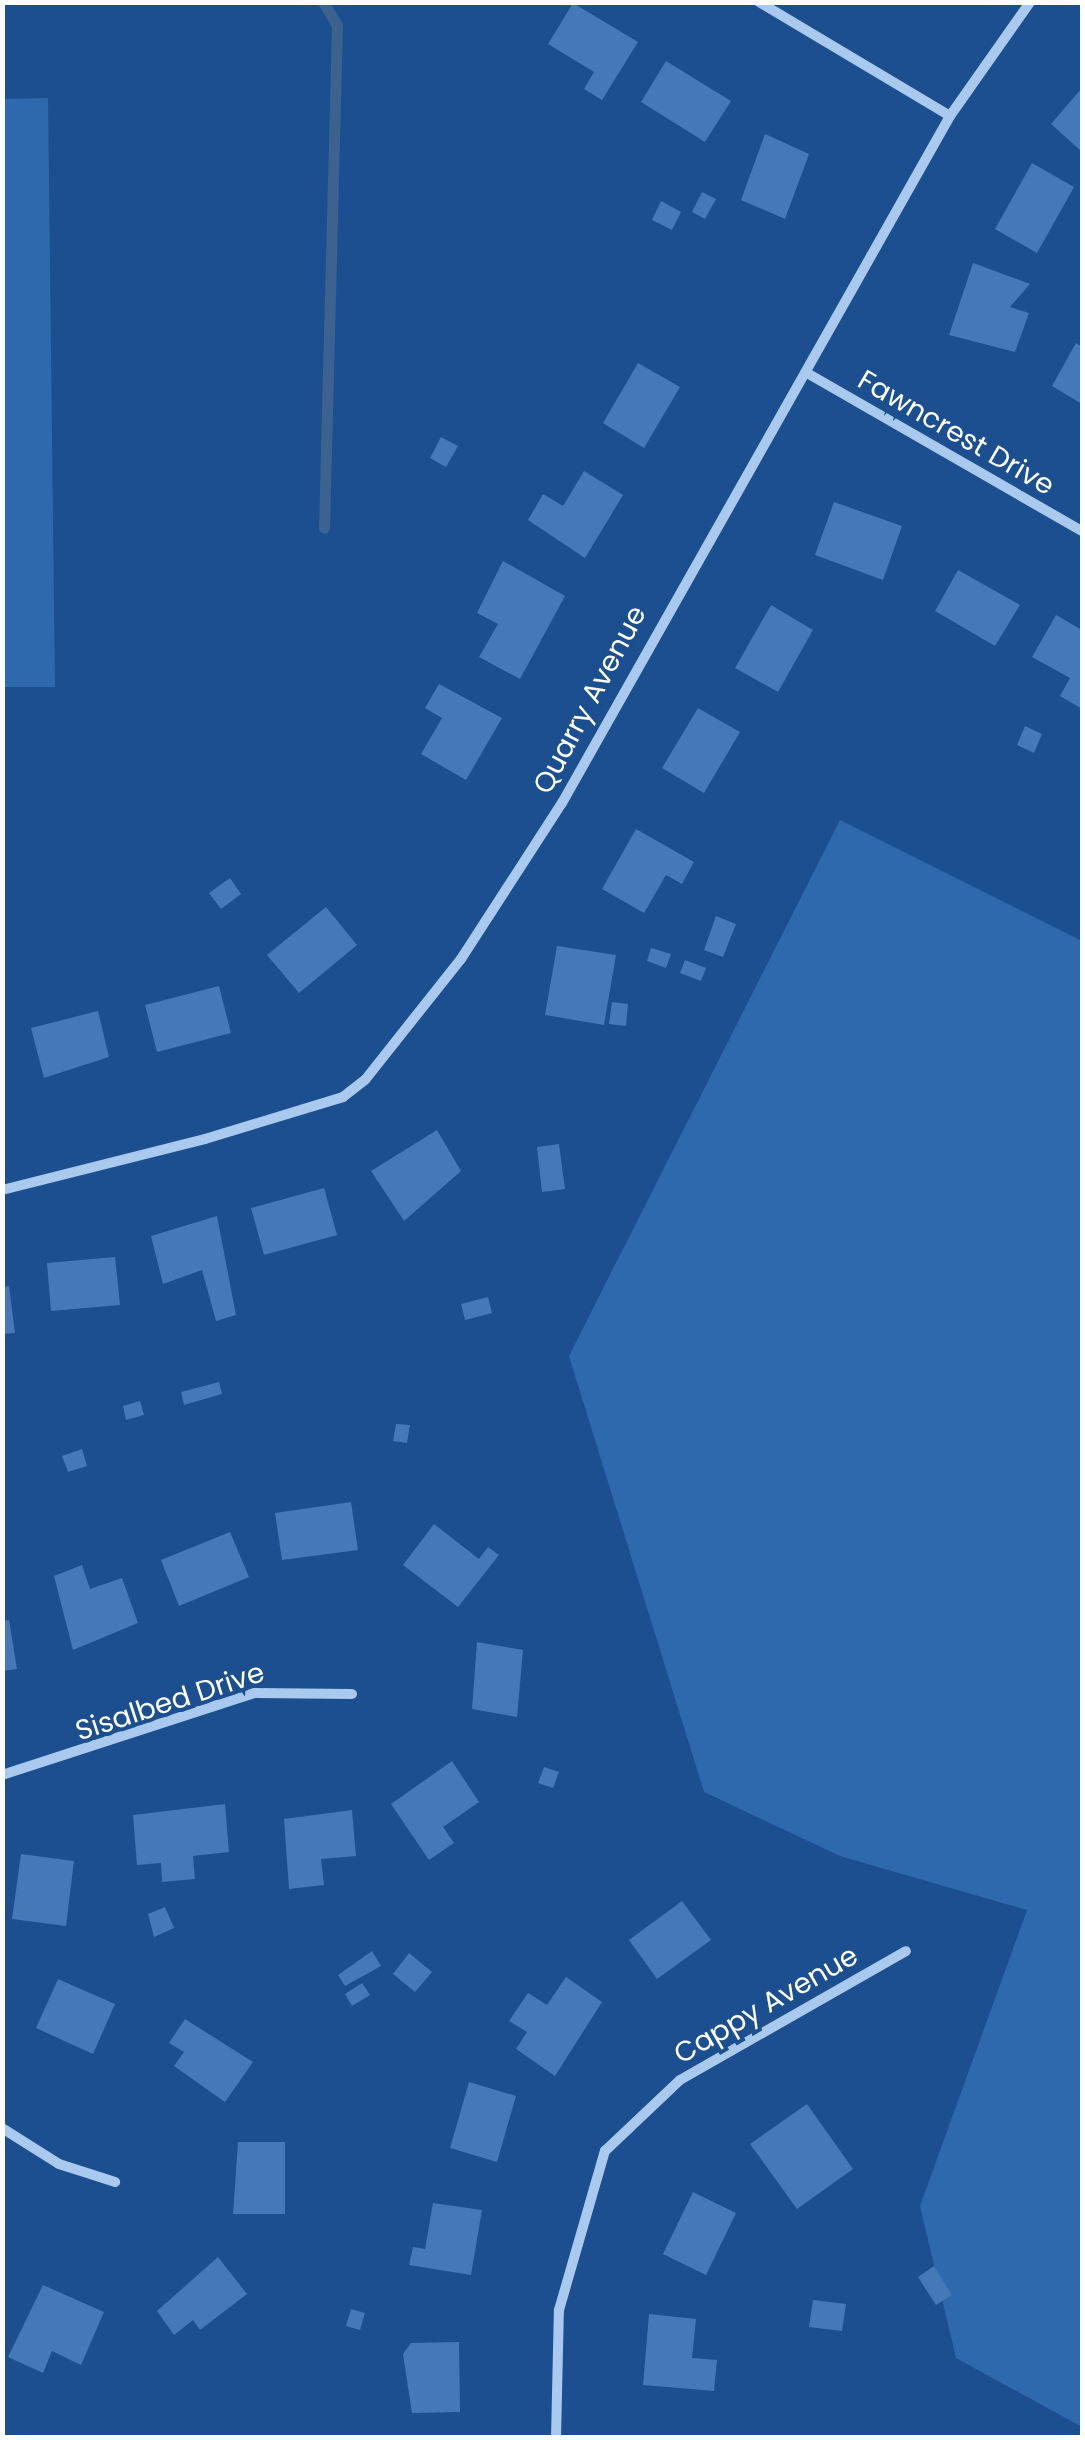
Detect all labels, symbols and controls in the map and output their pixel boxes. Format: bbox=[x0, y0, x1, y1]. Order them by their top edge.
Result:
street label: Fawncrest Drive bbox=[852, 363, 1060, 503]
street label: Quarry Avenue bbox=[526, 600, 654, 800]
street label: Sisalbed Drive bbox=[71, 1656, 269, 1748]
street label: Cappy Avenue bbox=[668, 1939, 864, 2071]

